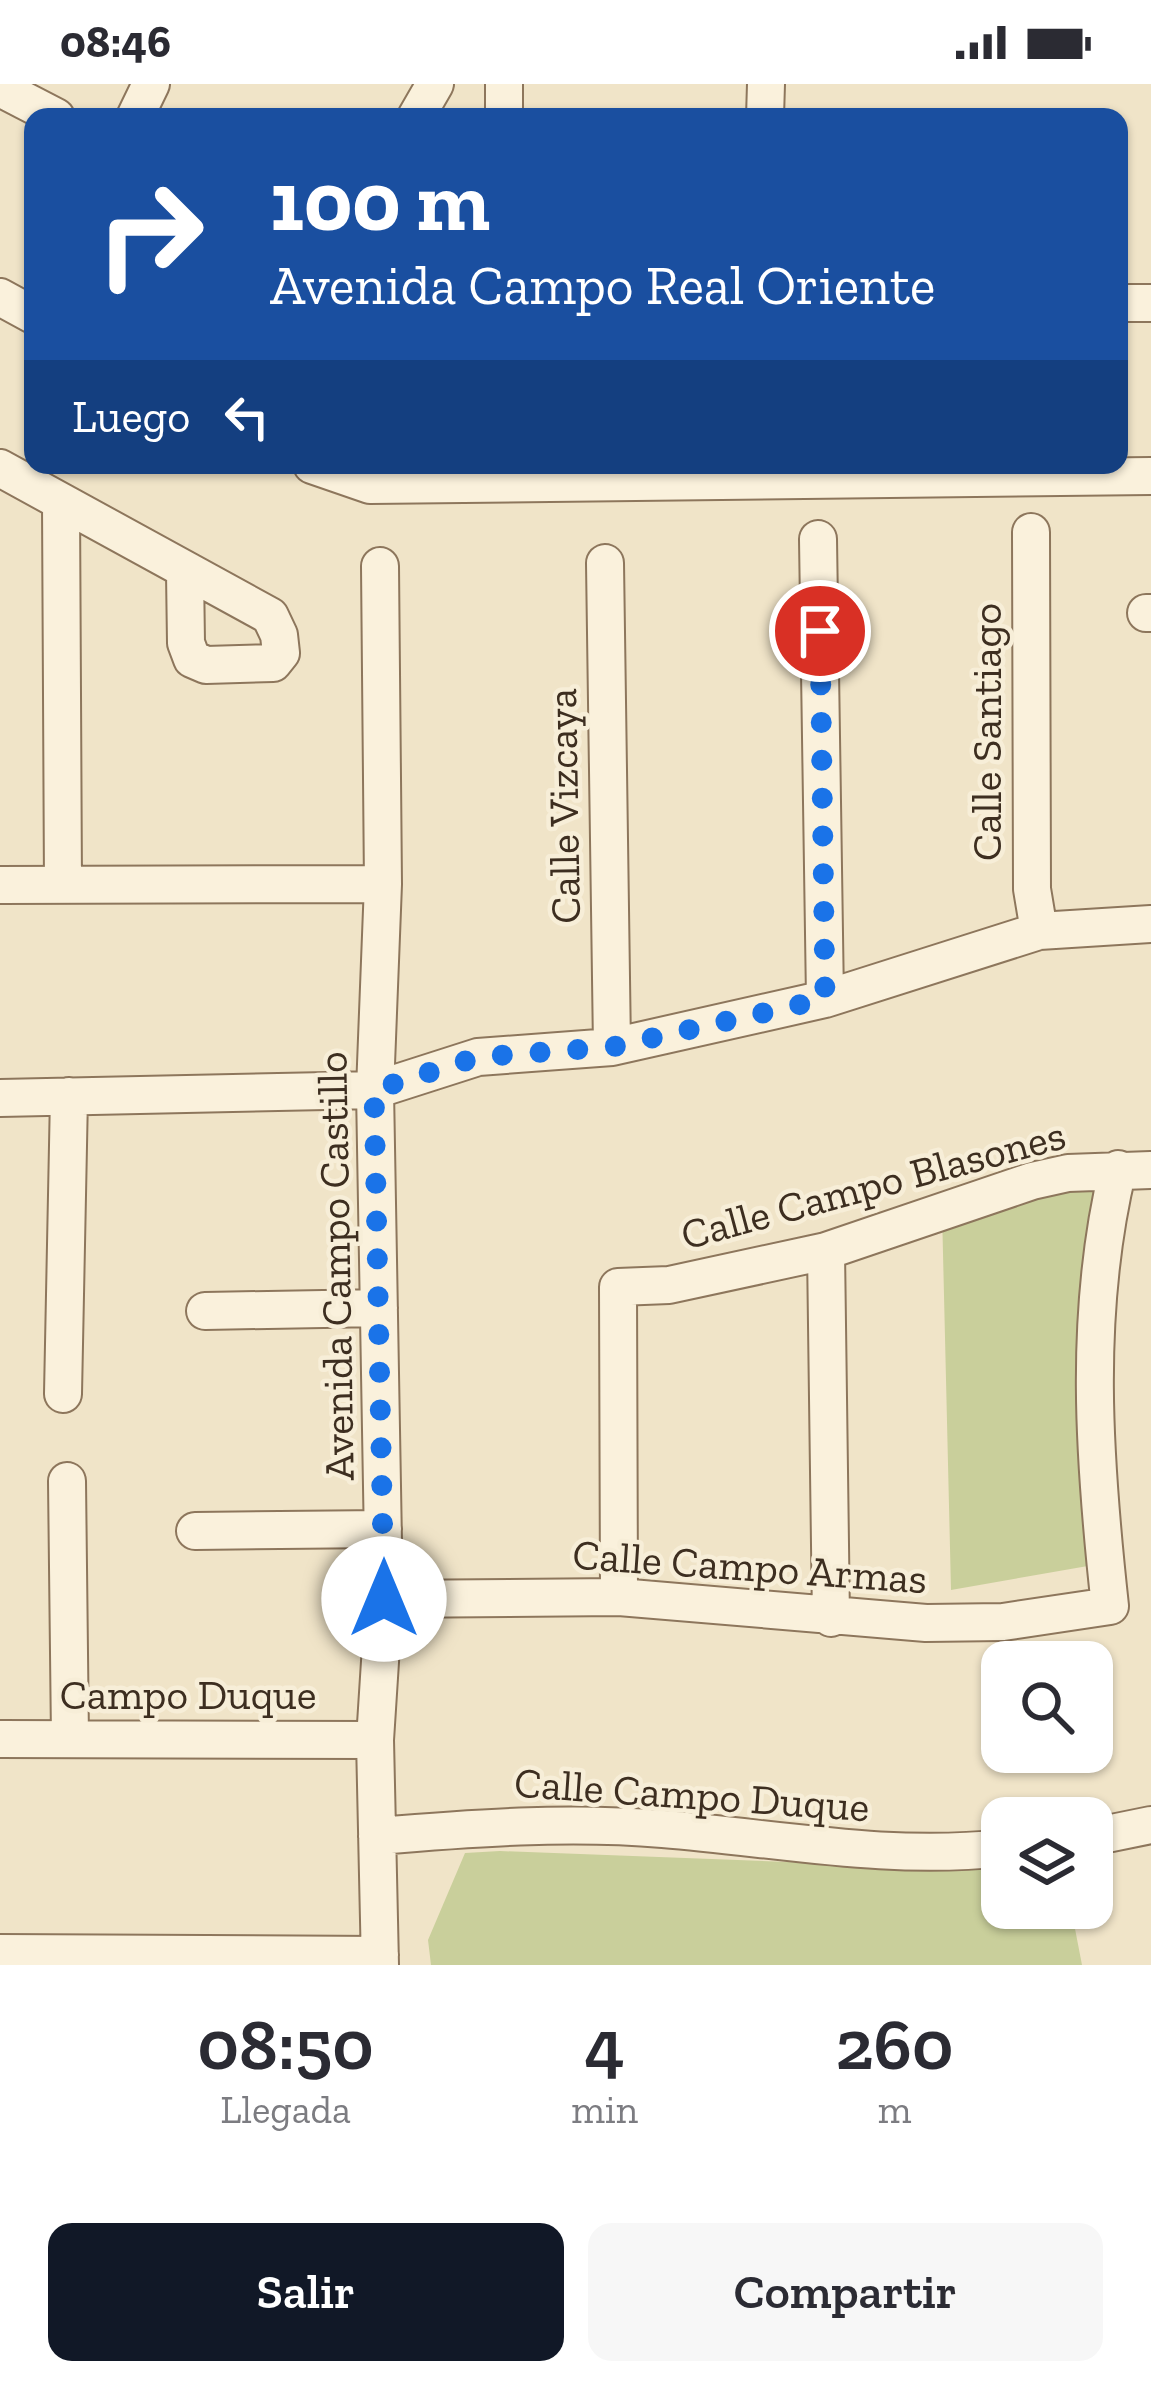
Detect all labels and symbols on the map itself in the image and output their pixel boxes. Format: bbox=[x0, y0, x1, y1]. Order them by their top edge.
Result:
pin bbox=[769, 580, 871, 682]
street label: Calle Santiago bbox=[961, 603, 1012, 861]
street label: Calle Vizcaya bbox=[536, 688, 591, 924]
street label: Avenida Campo Castillo bbox=[306, 1051, 365, 1481]
street label: Calle Campo Blasones bbox=[675, 1109, 1071, 1260]
street label: Calle Campo Armas bbox=[571, 1529, 929, 1604]
position arrow bbox=[321, 1536, 447, 1662]
street label: Campo Duque bbox=[60, 1669, 316, 1720]
street label: Calle Campo Duque bbox=[513, 1757, 871, 1832]

